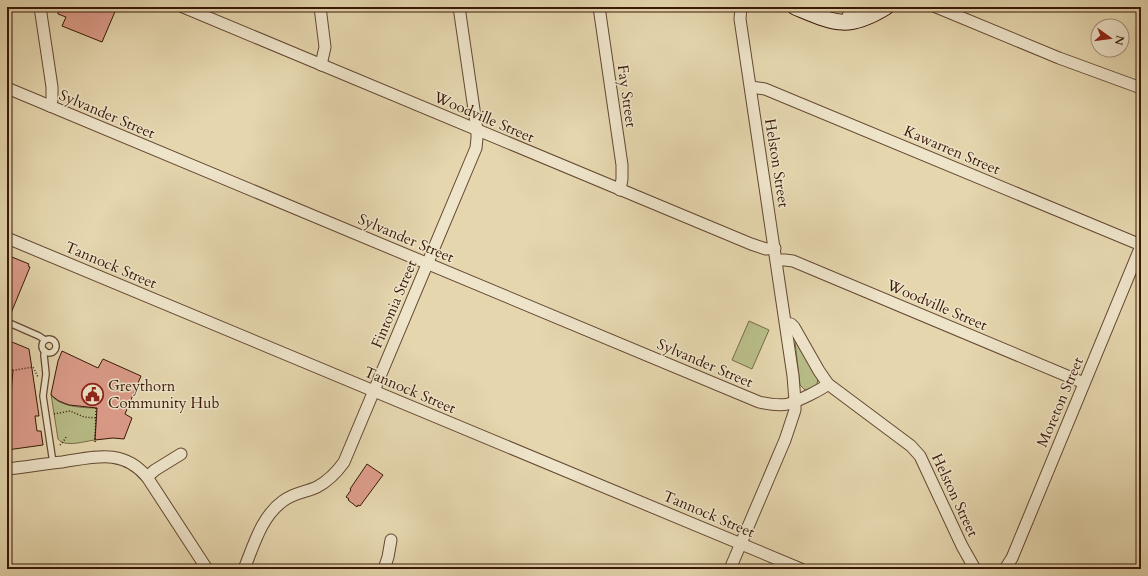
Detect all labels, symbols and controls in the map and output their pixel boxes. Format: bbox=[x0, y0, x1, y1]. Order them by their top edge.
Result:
north arrow bbox=[1090, 18, 1130, 58]
text: N bbox=[1111, 34, 1128, 47]
street label: Fay Street bbox=[613, 63, 641, 129]
street label: Sylvander Street bbox=[56, 85, 158, 143]
street label: Woodville Street bbox=[430, 86, 537, 147]
street label: Helston Street bbox=[760, 117, 794, 209]
street label: Kawarren Street bbox=[901, 121, 1003, 179]
street label: Sylvander Street bbox=[355, 209, 457, 267]
street label: Tannock Street bbox=[62, 237, 160, 293]
street label: Fintonia Street bbox=[367, 257, 422, 351]
street label: Woodville Street bbox=[883, 274, 990, 335]
street label: Sylvander Street bbox=[654, 334, 756, 392]
street label: Moreton Street bbox=[1032, 354, 1088, 450]
street label: Tannock Street bbox=[361, 362, 459, 418]
place label: Greythorn Community Hub bbox=[108, 376, 219, 413]
public building icon: Greythorn Community Hub bbox=[79, 382, 105, 408]
street label: Helston Street bbox=[927, 450, 983, 540]
street label: Tannock Street bbox=[660, 486, 758, 542]

